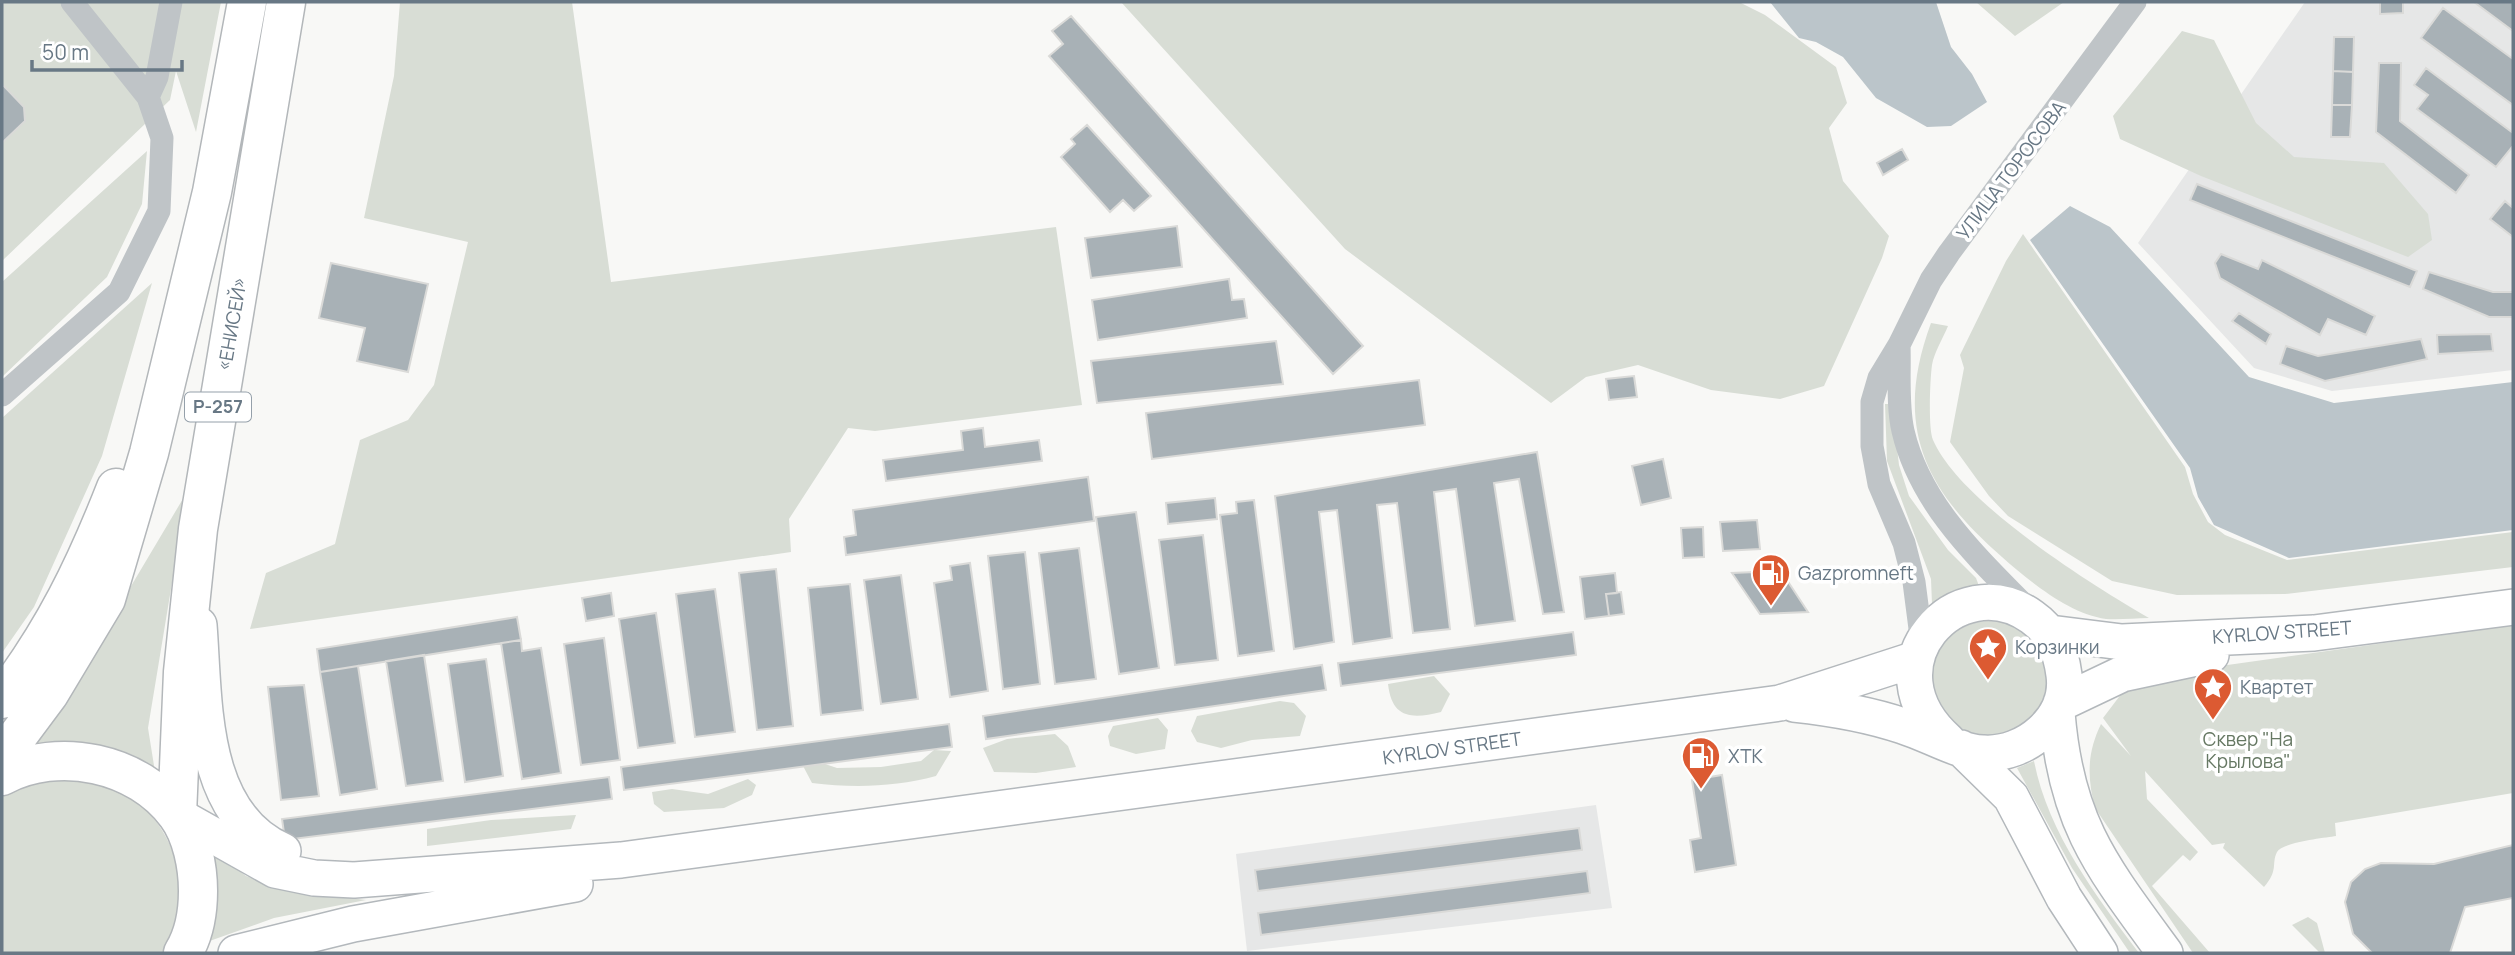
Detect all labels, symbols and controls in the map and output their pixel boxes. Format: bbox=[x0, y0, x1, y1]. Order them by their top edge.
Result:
scale bar bbox=[32, 28, 182, 72]
text: 50 m bbox=[42, 38, 89, 66]
street label: УЛИЦА ТОРОСОВА bbox=[1950, 95, 2072, 245]
street label: «ЕНИСЕЙ» bbox=[211, 275, 253, 373]
road number: Р-257 bbox=[185, 393, 251, 422]
fuel station icon: Gazpromneft bbox=[1750, 552, 1792, 607]
place label: Gazpromneft bbox=[1798, 560, 1914, 586]
street label: KYRLOV STREET bbox=[2211, 614, 2353, 650]
place icon: Корзинки bbox=[1967, 626, 2009, 681]
place label: Корзинки bbox=[2015, 634, 2100, 660]
place icon: Квартет bbox=[2192, 666, 2234, 721]
place label: Квартет bbox=[2240, 674, 2314, 700]
street label: KYRLOV STREET bbox=[1381, 725, 1524, 771]
park label: Сквер "На Крылова" bbox=[2203, 726, 2293, 774]
fuel station icon: ХТК bbox=[1680, 735, 1722, 790]
place label: ХТК bbox=[1728, 743, 1764, 769]

